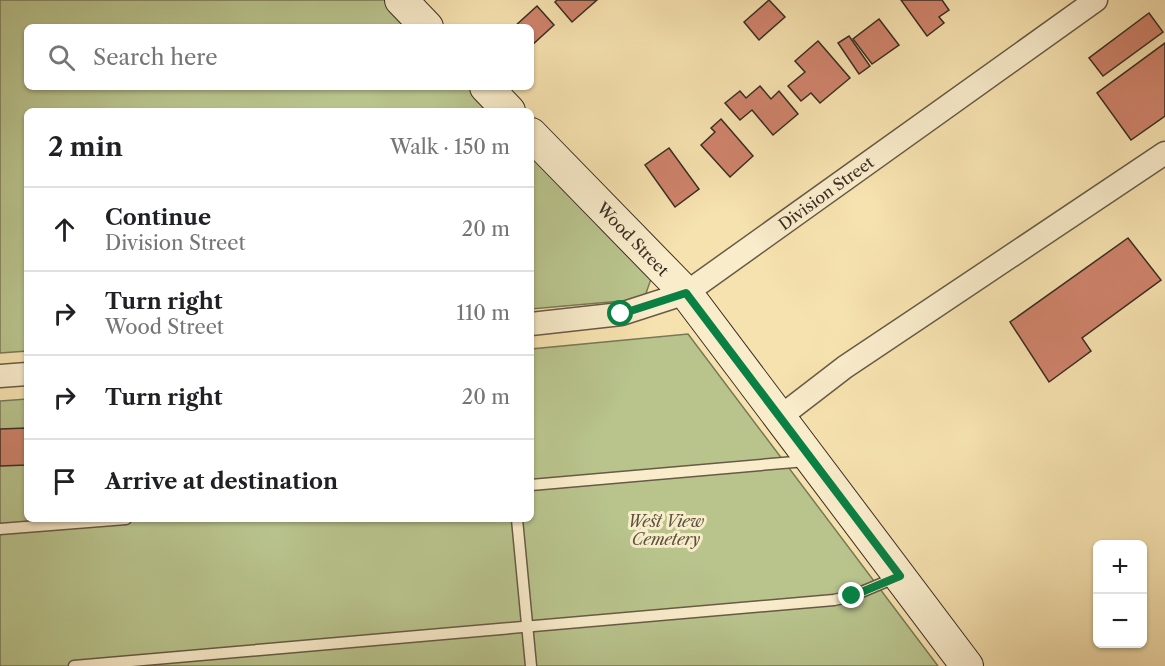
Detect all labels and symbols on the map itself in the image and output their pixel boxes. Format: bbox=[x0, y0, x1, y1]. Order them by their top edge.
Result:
street label: Division Street bbox=[775, 152, 878, 234]
street label: Wood Street bbox=[592, 197, 673, 280]
route start bbox=[607, 300, 633, 326]
park label: West View Cemetery bbox=[628, 511, 704, 549]
route end bbox=[838, 582, 864, 608]

